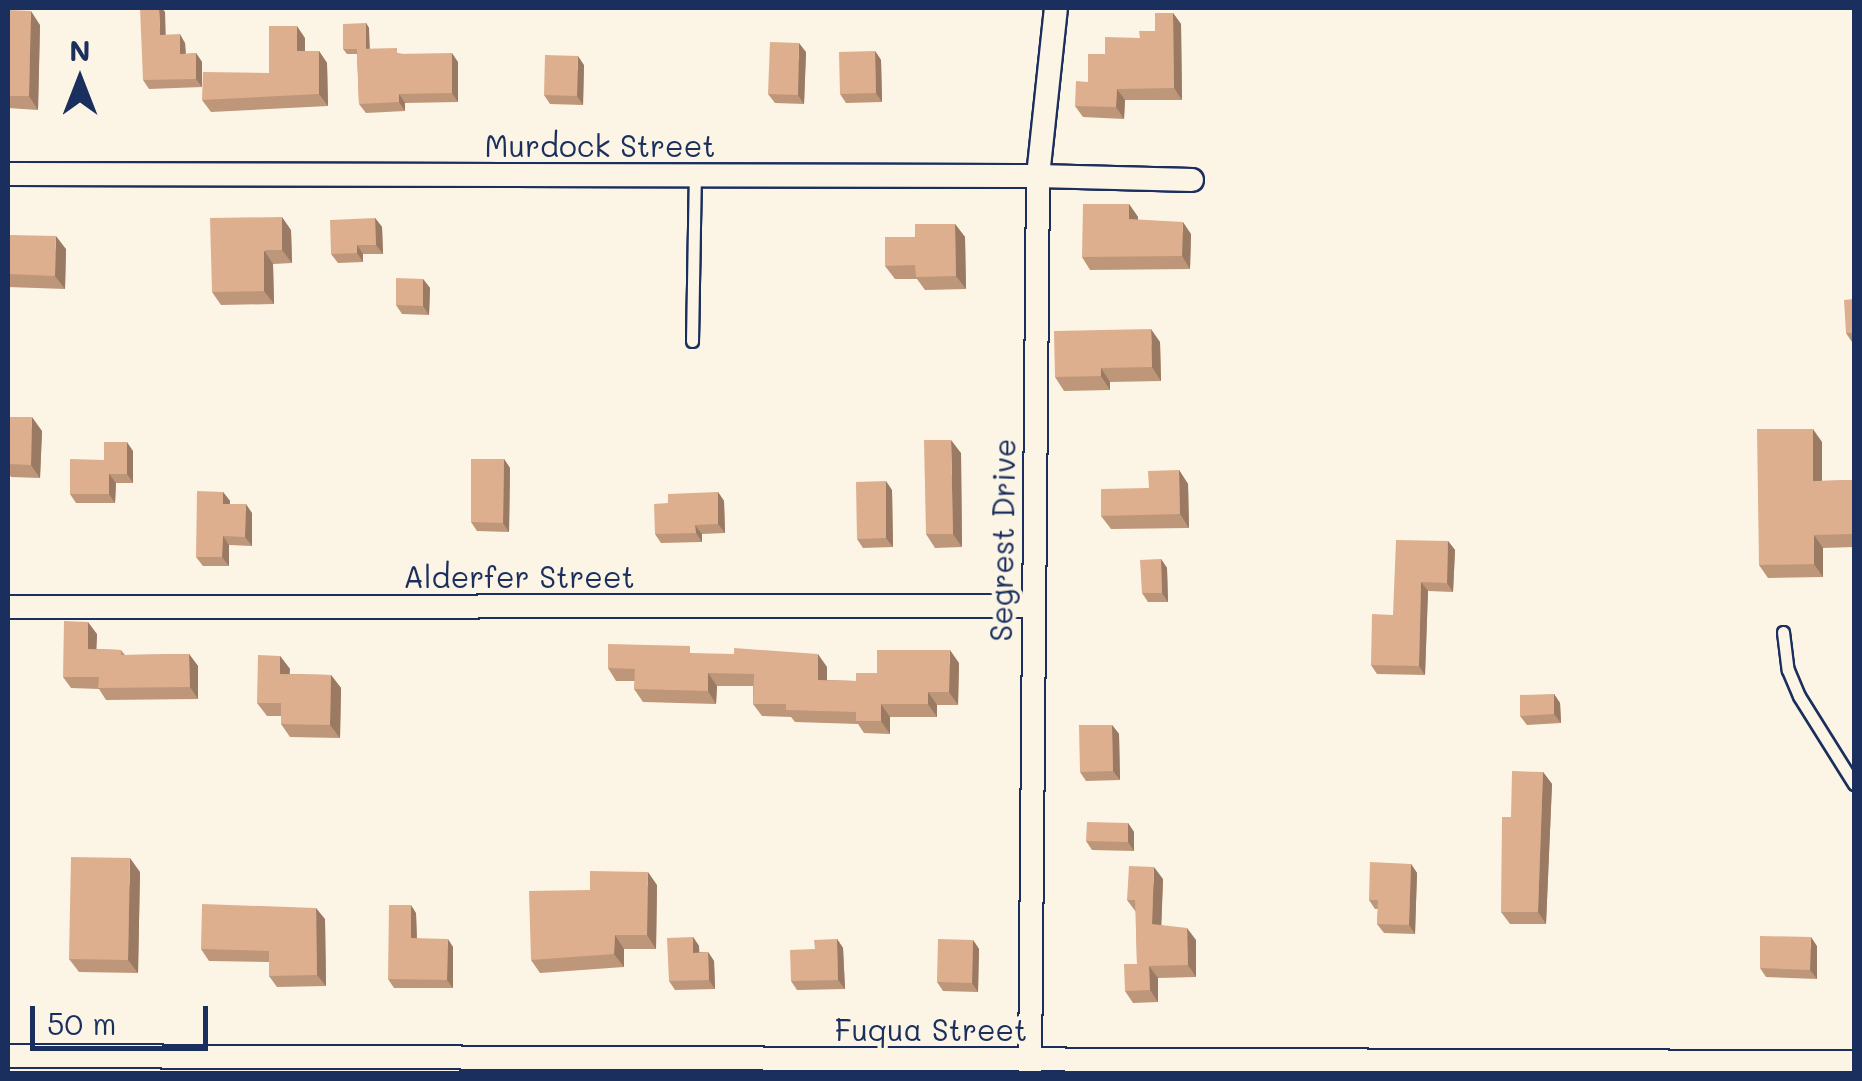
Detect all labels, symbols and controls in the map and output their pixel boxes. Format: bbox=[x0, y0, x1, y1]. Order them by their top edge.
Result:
north arrow bbox=[30, 30, 130, 130]
text: N bbox=[69, 32, 91, 68]
street label: Murdock Street bbox=[485, 127, 715, 163]
street label: Segrest Drive bbox=[982, 438, 1022, 642]
street label: Alderfer Street bbox=[403, 558, 635, 594]
scale bar bbox=[35, 986, 212, 1048]
text: 50 m bbox=[47, 1003, 117, 1043]
street label: Fuqua Street bbox=[835, 1011, 1027, 1047]

